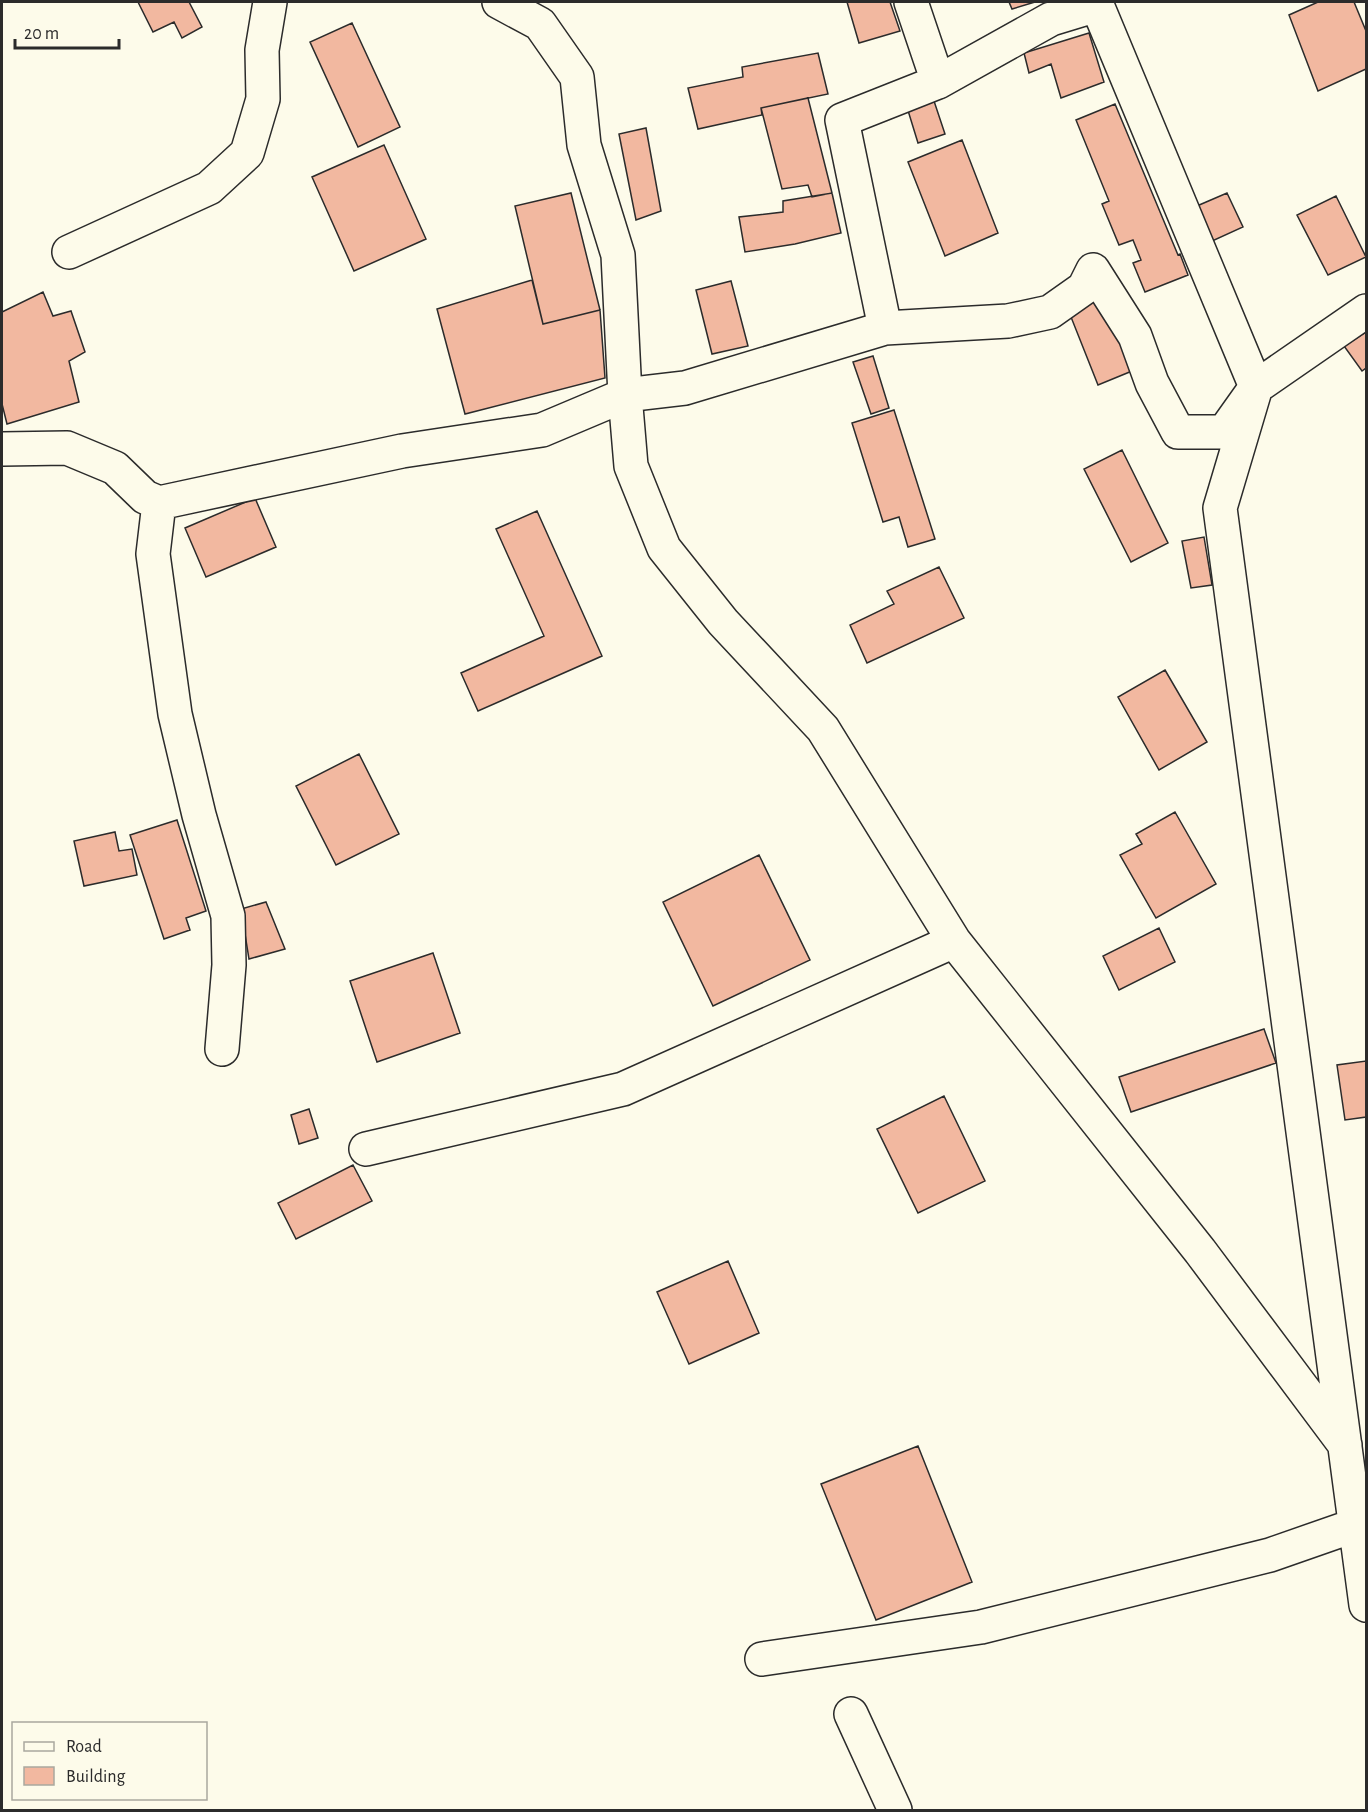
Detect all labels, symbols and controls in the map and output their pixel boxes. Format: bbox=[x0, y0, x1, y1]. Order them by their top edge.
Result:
scale bar bbox=[15, 12, 118, 50]
text: 20 m bbox=[24, 25, 59, 43]
legend bbox=[12, 1722, 207, 1800]
text: Road bbox=[66, 1738, 102, 1756]
text: Building bbox=[66, 1768, 126, 1786]

